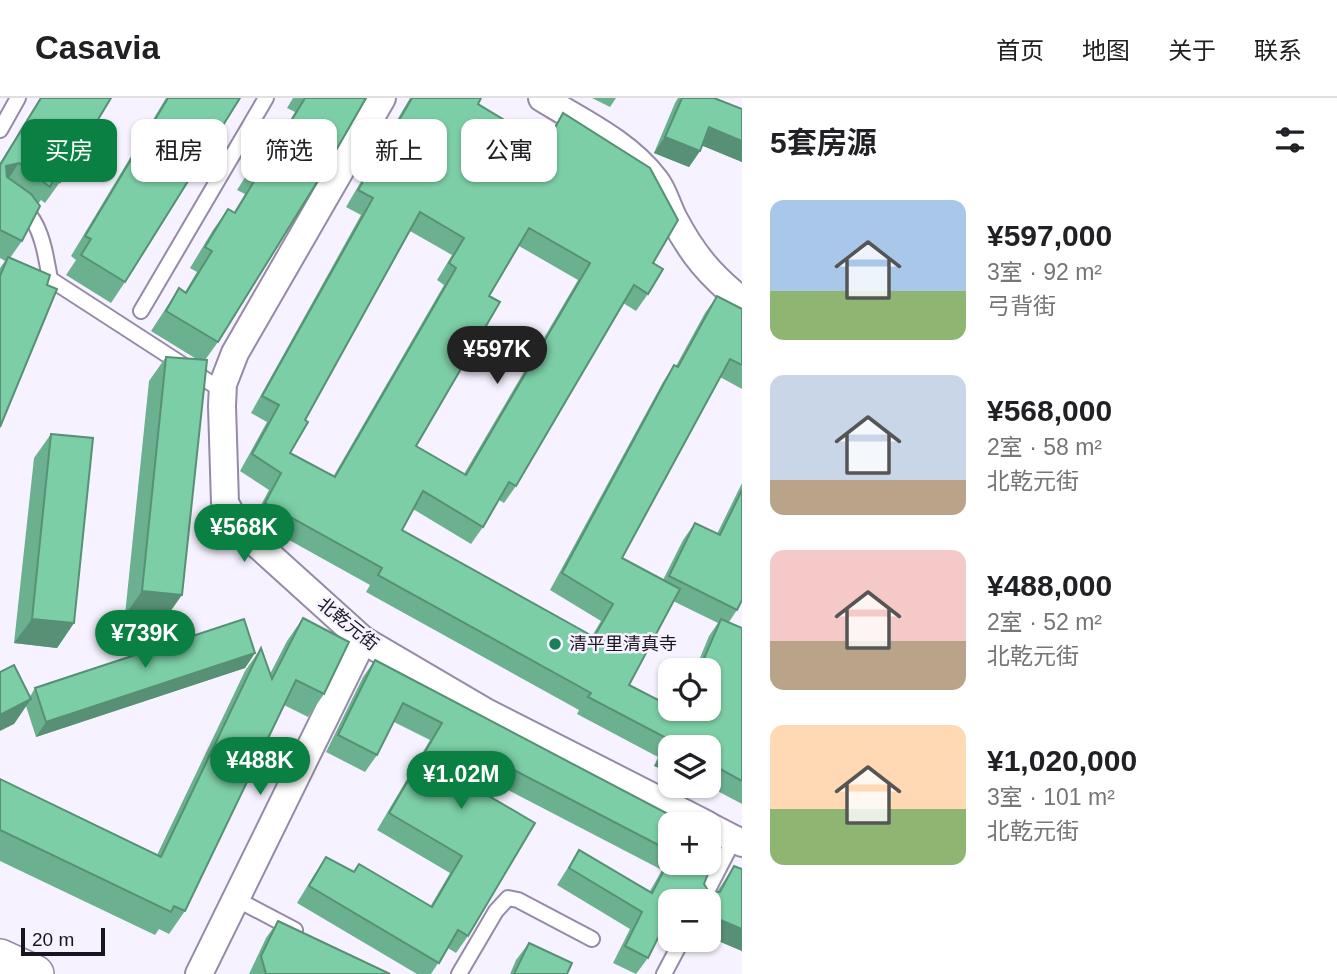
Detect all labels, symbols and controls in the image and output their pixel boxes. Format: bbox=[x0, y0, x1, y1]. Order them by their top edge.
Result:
text: Casavia bbox=[35, 29, 160, 66]
text: 首页 bbox=[996, 37, 1044, 64]
text: 地图 bbox=[1082, 37, 1130, 64]
text: 关于 bbox=[1168, 37, 1216, 64]
text: 联系 bbox=[1254, 37, 1302, 64]
chip: 买房 bbox=[21, 119, 117, 182]
chip: 租房 bbox=[131, 119, 227, 182]
chip: 筛选 bbox=[241, 119, 337, 182]
chip: 新上 bbox=[351, 119, 447, 182]
chip: 公寓 bbox=[461, 119, 557, 182]
icon: filters bbox=[1271, 121, 1309, 159]
text: 5套房源 bbox=[770, 126, 877, 159]
text: ¥597,000 bbox=[987, 219, 1112, 252]
icon: home bbox=[826, 228, 910, 312]
text: 3室 · 92 m² bbox=[987, 259, 1102, 285]
text: 弓背街 bbox=[987, 293, 1056, 319]
pin: ¥597K bbox=[448, 327, 546, 386]
text: ¥597K bbox=[463, 336, 531, 362]
text: ¥568,000 bbox=[987, 394, 1112, 427]
icon: home bbox=[826, 403, 910, 487]
text: 2室 · 58 m² bbox=[987, 434, 1102, 460]
text: 北乾元街 bbox=[987, 468, 1079, 494]
pin: ¥568K bbox=[195, 504, 293, 564]
text: ¥568K bbox=[210, 514, 278, 540]
text: ¥488,000 bbox=[987, 569, 1112, 602]
icon: home bbox=[826, 578, 910, 662]
street label: 北乾元街 bbox=[314, 594, 382, 654]
text: 2室 · 52 m² bbox=[987, 609, 1102, 635]
pin: ¥739K bbox=[96, 610, 194, 670]
text: ¥739K bbox=[111, 620, 179, 646]
place label: 清平里清真寺 bbox=[569, 634, 677, 654]
marker: 清平里清真寺 bbox=[547, 636, 563, 652]
text: 北乾元街 bbox=[987, 643, 1079, 669]
map controls bbox=[658, 658, 721, 952]
button: locate bbox=[658, 658, 721, 721]
button: layers bbox=[658, 735, 721, 798]
pin: ¥488K bbox=[211, 738, 309, 797]
text: ¥1,020,000 bbox=[987, 744, 1137, 777]
text: ¥488K bbox=[226, 747, 294, 773]
pin: ¥1.02M bbox=[404, 752, 518, 811]
icon: home bbox=[826, 753, 910, 837]
text: ¥1.02M bbox=[423, 761, 499, 787]
text: 3室 · 101 m² bbox=[987, 784, 1115, 810]
button: + bbox=[658, 812, 721, 875]
text: 北乾元街 bbox=[987, 818, 1079, 844]
button: − bbox=[658, 889, 721, 952]
scale bar bbox=[21, 925, 105, 957]
text: 20 m bbox=[32, 929, 74, 950]

